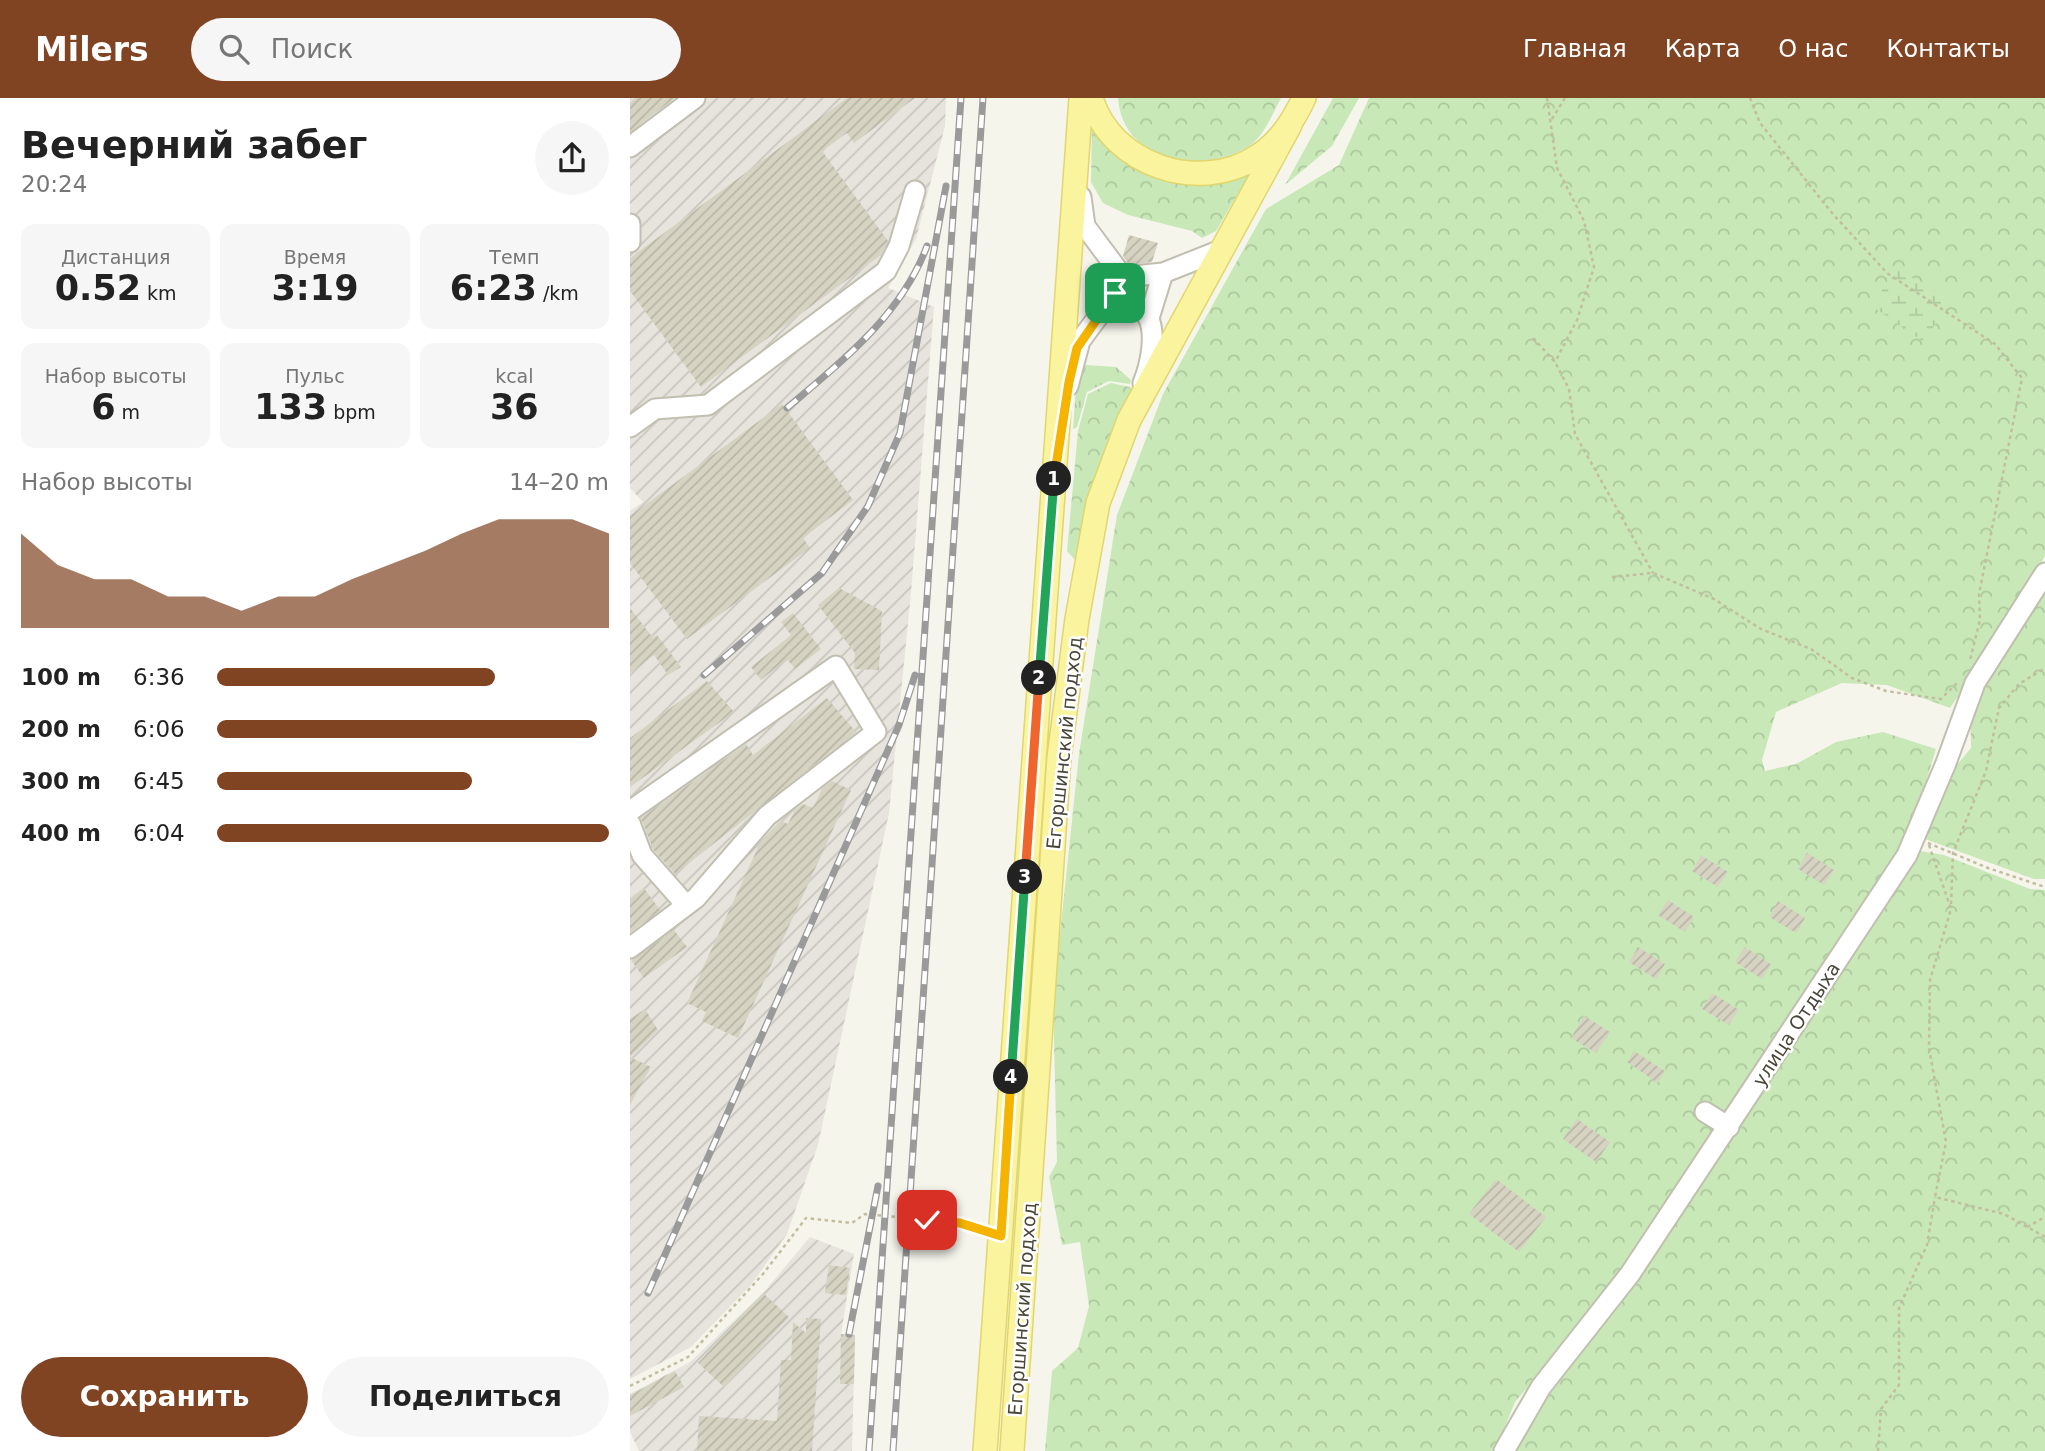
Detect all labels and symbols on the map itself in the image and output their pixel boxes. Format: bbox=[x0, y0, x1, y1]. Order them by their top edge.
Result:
pin bbox=[1085, 263, 1145, 323]
pin: 1 bbox=[1036, 462, 1072, 496]
street label: Егоршинский подход bbox=[1042, 636, 1086, 850]
pin: 2 bbox=[1022, 660, 1056, 696]
pin: 3 bbox=[1008, 860, 1042, 894]
street label: улица Отдыха bbox=[1748, 958, 1844, 1090]
pin: 4 bbox=[994, 1060, 1028, 1094]
pin bbox=[897, 1190, 957, 1250]
street label: Егоршинский подход bbox=[1004, 1202, 1040, 1416]

